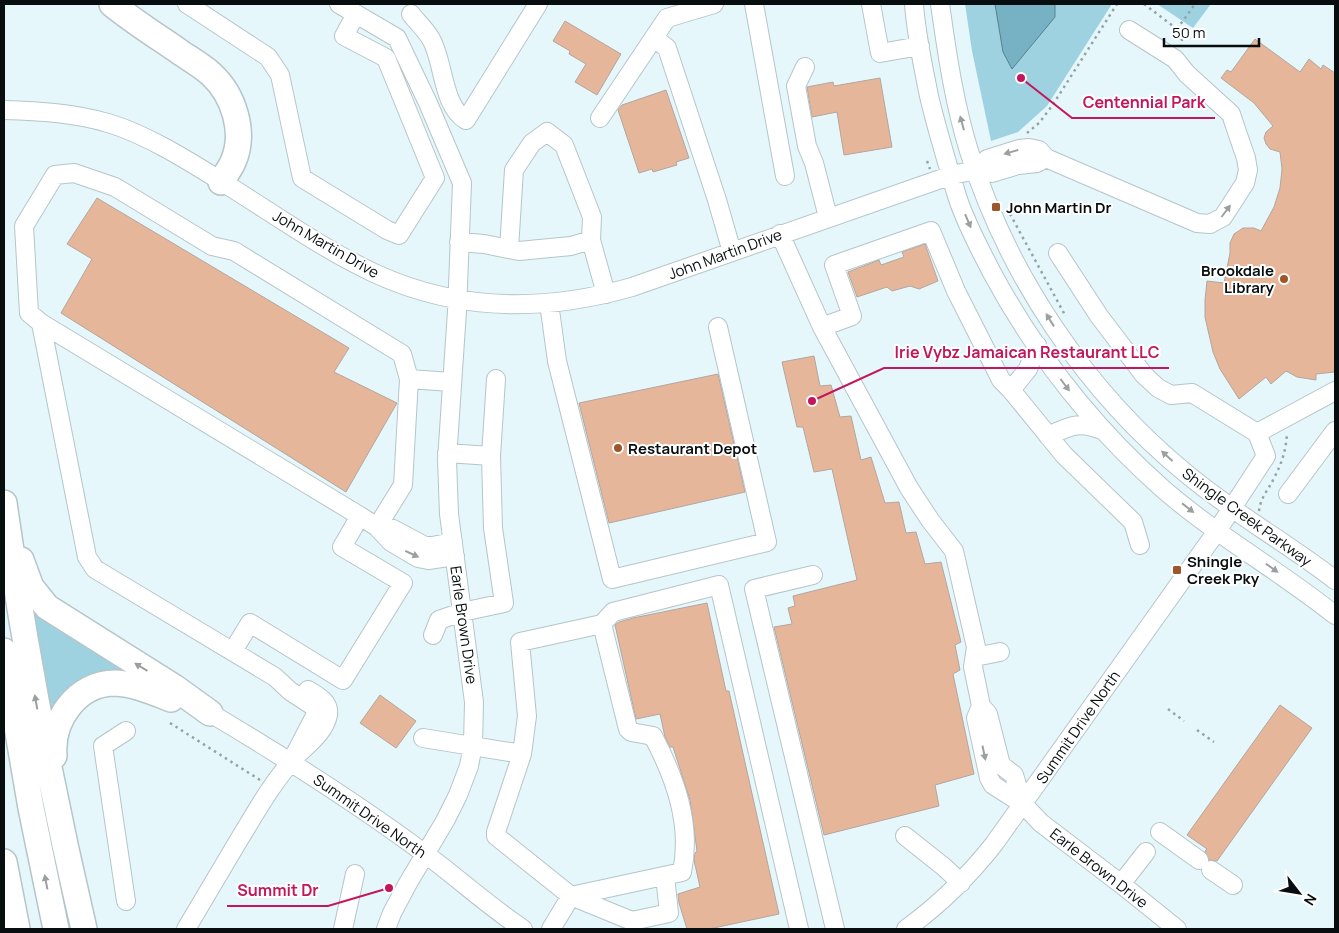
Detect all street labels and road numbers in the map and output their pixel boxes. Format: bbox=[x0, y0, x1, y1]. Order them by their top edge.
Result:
street label: John Martin Drive bbox=[269, 205, 383, 283]
street label: John Martin Drive bbox=[665, 224, 785, 284]
street label: Shingle Creek Parkway bbox=[1178, 463, 1316, 571]
street label: Earle Brown Drive bbox=[445, 565, 483, 686]
street label: Summit Drive North bbox=[1031, 666, 1125, 788]
street label: Summit Drive North bbox=[309, 769, 431, 863]
street label: Earle Brown Drive bbox=[1046, 823, 1153, 913]

